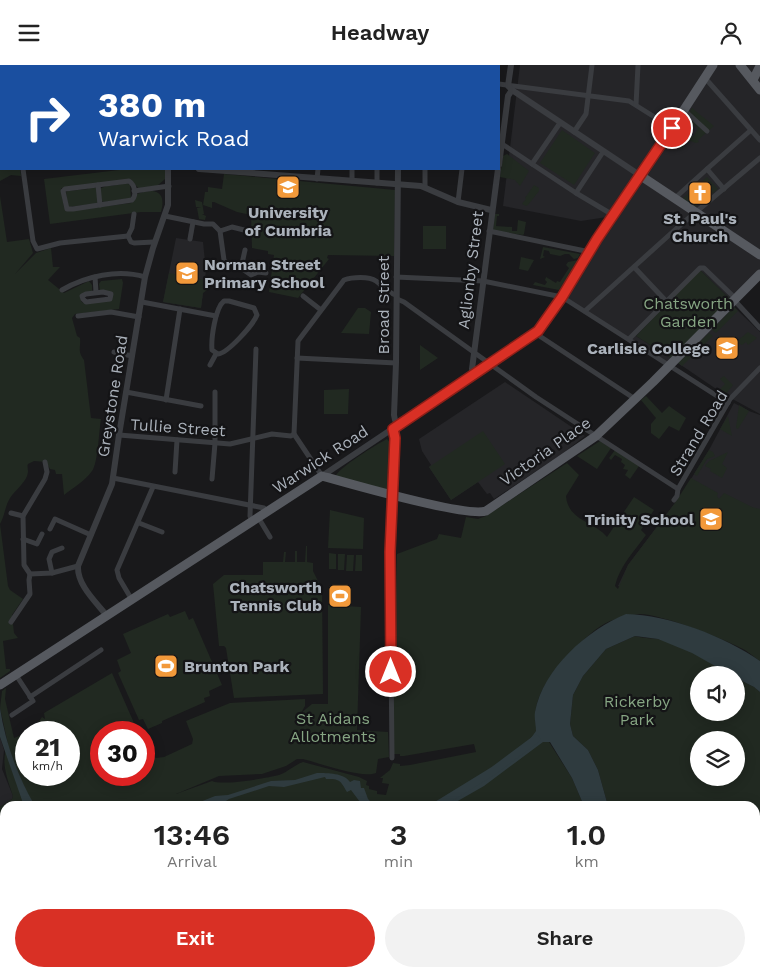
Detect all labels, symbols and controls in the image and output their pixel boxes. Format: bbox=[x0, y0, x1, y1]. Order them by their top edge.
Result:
icon: menu bbox=[15, 19, 43, 47]
icon: person bbox=[717, 19, 745, 47]
text: Headway bbox=[331, 20, 429, 45]
text: 380 m bbox=[98, 84, 206, 126]
icon: right bbox=[15, 85, 80, 150]
pin bbox=[651, 107, 693, 149]
icon: arrive bbox=[658, 114, 686, 142]
text: Warwick Road bbox=[98, 126, 249, 151]
school or university icon: University of Cumbria bbox=[275, 174, 301, 200]
church icon: St. Paul's Church bbox=[687, 180, 713, 206]
place label: University of Cumbria bbox=[244, 203, 332, 240]
place label: St. Paul's Church bbox=[663, 209, 737, 246]
street label: Aglionby Street bbox=[454, 210, 487, 330]
place label: Norman Street Primary School bbox=[204, 255, 325, 292]
street label: Broad Street bbox=[374, 255, 393, 355]
school or university icon: Norman Street Primary School bbox=[174, 260, 200, 286]
park label: Chatsworth Garden bbox=[643, 294, 733, 331]
street label: Greystone Road bbox=[93, 334, 132, 458]
school or university icon: Carlisle College bbox=[714, 335, 740, 361]
place label: Carlisle College bbox=[587, 339, 710, 358]
street label: Strand Road bbox=[665, 387, 731, 480]
street label: Victoria Place bbox=[496, 413, 594, 490]
street label: Tullie Street bbox=[130, 415, 226, 440]
street label: Warwick Road bbox=[269, 421, 372, 497]
school or university icon: Trinity School bbox=[698, 506, 724, 532]
place label: Trinity School bbox=[585, 510, 695, 529]
place label: Chatsworth Tennis Club bbox=[229, 578, 322, 615]
sports icon: Chatsworth Tennis Club bbox=[327, 583, 353, 609]
position arrow bbox=[364, 645, 416, 697]
sports icon: Brunton Park bbox=[153, 653, 179, 679]
place label: Brunton Park bbox=[184, 657, 290, 676]
map controls bbox=[690, 666, 745, 786]
button: sound bbox=[690, 666, 745, 721]
park label: Rickerby Park bbox=[604, 692, 671, 729]
park label: St Aidans Allotments bbox=[290, 709, 376, 746]
speed limit sign: 30 bbox=[90, 721, 155, 786]
button: layers bbox=[690, 731, 745, 786]
text: 21 bbox=[35, 733, 60, 762]
text: km/h bbox=[32, 759, 63, 773]
text: 13:46 bbox=[154, 817, 230, 852]
text: 3 bbox=[390, 817, 407, 852]
text: 1.0 bbox=[567, 817, 606, 852]
text: Arrival bbox=[167, 852, 217, 871]
text: min bbox=[384, 852, 413, 871]
text: km bbox=[574, 852, 599, 871]
button: Exit bbox=[15, 909, 375, 967]
button: Share bbox=[385, 909, 745, 967]

